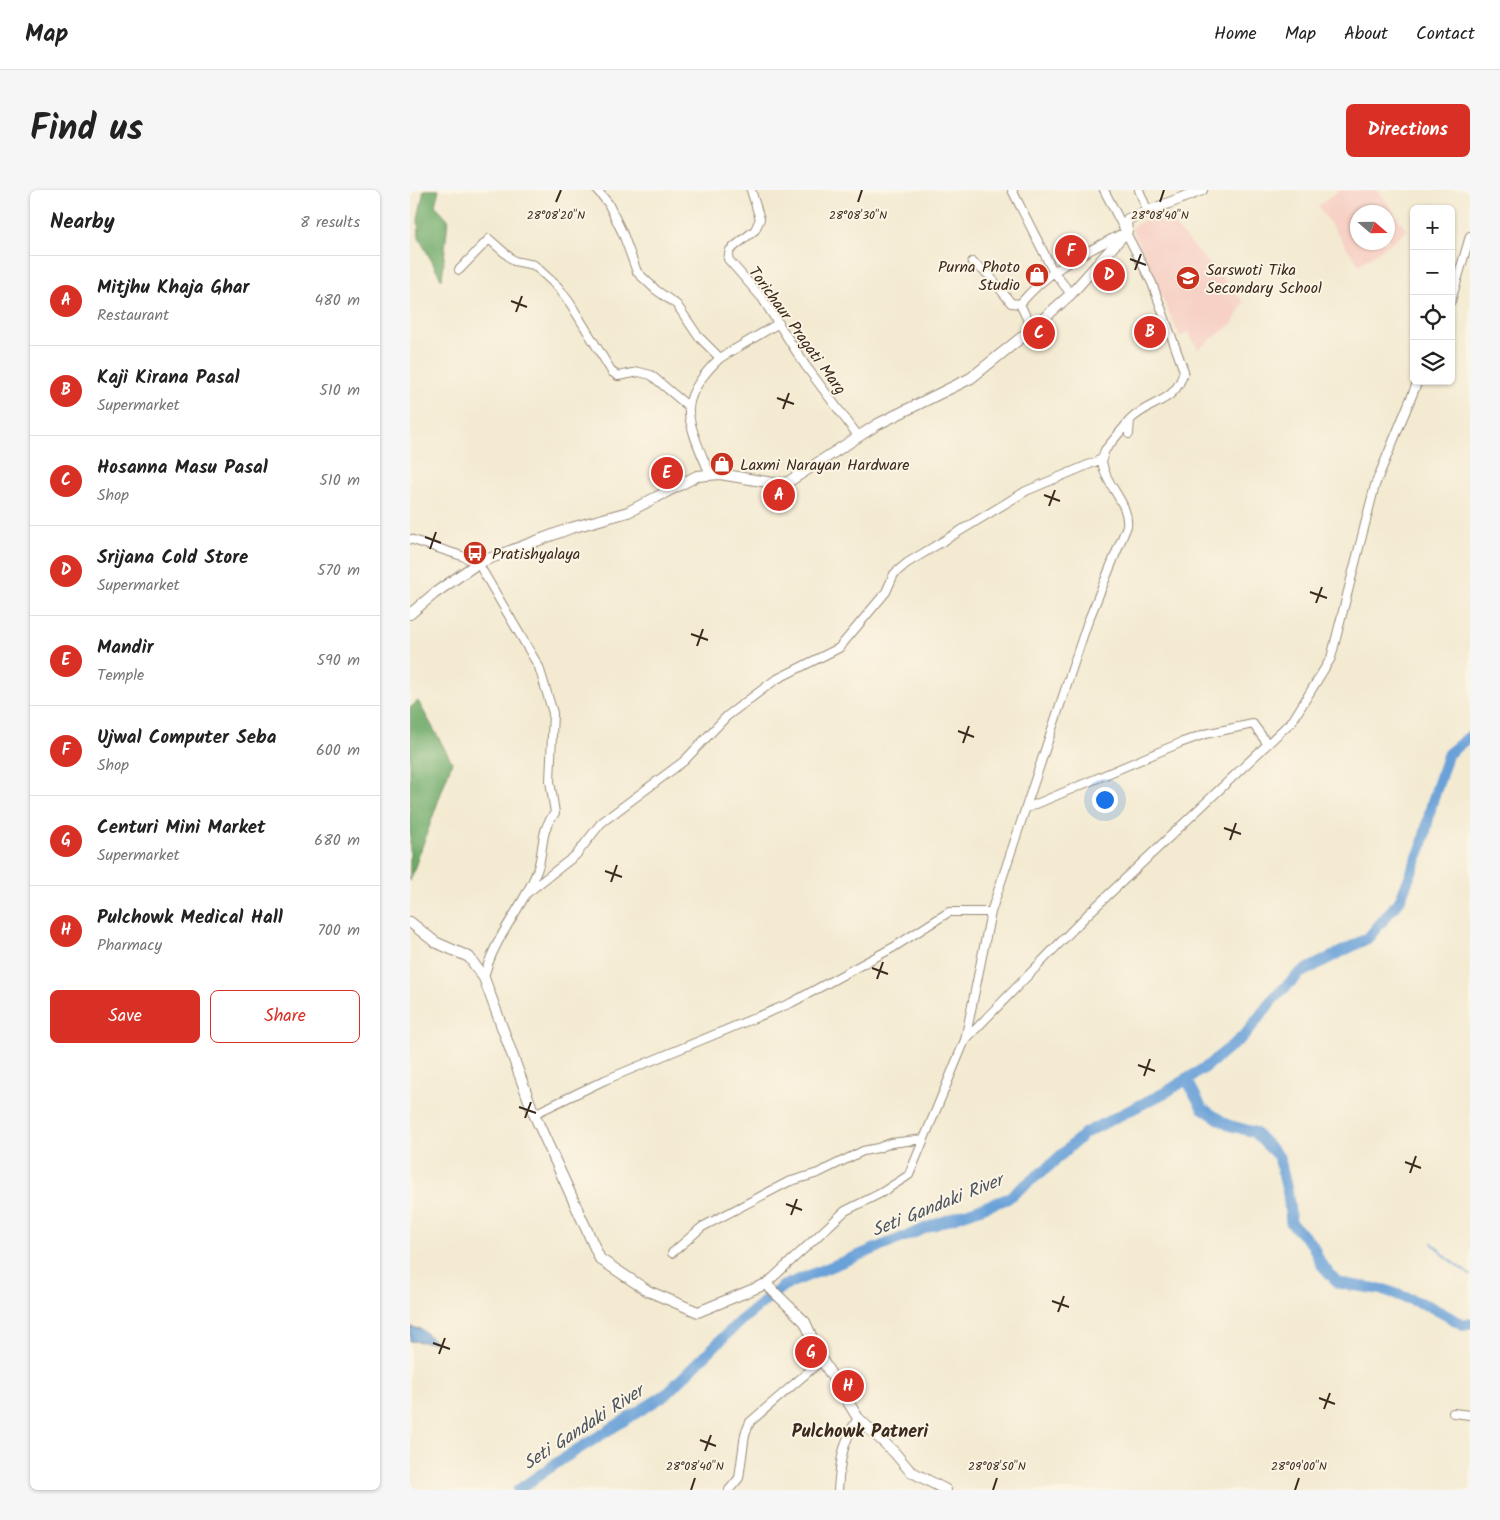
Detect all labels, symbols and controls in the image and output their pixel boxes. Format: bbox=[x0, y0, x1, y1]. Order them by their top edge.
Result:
text: Map bbox=[25, 15, 68, 54]
text: Home bbox=[1214, 20, 1257, 49]
text: Map bbox=[1285, 20, 1316, 49]
text: About bbox=[1344, 20, 1388, 49]
text: Contact bbox=[1416, 20, 1475, 49]
text: Find us bbox=[30, 102, 143, 158]
button: Directions bbox=[1346, 104, 1470, 157]
north arrow bbox=[1350, 205, 1395, 250]
map controls bbox=[1410, 205, 1455, 385]
button: + bbox=[1410, 205, 1455, 250]
text: Nearby bbox=[50, 206, 115, 239]
text: 28°08'20"N bbox=[527, 206, 585, 225]
text: 28°08'30"N bbox=[829, 206, 887, 225]
text: 28°08'40"N bbox=[1131, 206, 1189, 225]
text: 8 results bbox=[300, 210, 360, 235]
pin: F bbox=[1055, 232, 1087, 270]
button: − bbox=[1410, 250, 1455, 295]
place label: Purna Photo Studio bbox=[938, 255, 1020, 298]
pin: D bbox=[1093, 256, 1125, 294]
place label: Sarswoti Tika Secondary School bbox=[1206, 258, 1322, 301]
street label: Torichaur Pragati Marg bbox=[742, 261, 852, 400]
shop icon: Purna Photo Studio bbox=[1024, 262, 1050, 288]
school or university icon: Sarswoti Tika Secondary School bbox=[1175, 265, 1201, 291]
text: Mitjhu Khaja Ghar bbox=[97, 273, 249, 303]
text: A bbox=[61, 288, 71, 313]
text: 480 m bbox=[314, 288, 360, 313]
button: locate bbox=[1410, 295, 1455, 340]
text: Restaurant bbox=[97, 303, 169, 328]
pin: B bbox=[1134, 313, 1166, 351]
pin: C bbox=[1023, 314, 1055, 352]
button: layers bbox=[1410, 340, 1455, 385]
text: Kaji Kirana Pasal bbox=[97, 363, 240, 393]
text: B bbox=[61, 378, 71, 403]
text: 510 m bbox=[319, 378, 360, 403]
text: Supermarket bbox=[97, 393, 180, 418]
shop icon: Laxmi Narayan Hardware bbox=[709, 451, 735, 477]
text: Hosanna Masu Pasal bbox=[97, 453, 268, 483]
place label: Laxmi Narayan Hardware bbox=[740, 453, 909, 478]
pin: E bbox=[651, 454, 683, 492]
text: C bbox=[61, 468, 71, 493]
text: 510 m bbox=[319, 468, 360, 493]
pin: A bbox=[763, 476, 795, 514]
text: Shop bbox=[97, 483, 129, 508]
bus stop icon: Pratishyalaya bbox=[462, 540, 488, 566]
place label: Pratishyalaya bbox=[492, 542, 580, 567]
text: Srijana Cold Store bbox=[97, 543, 248, 573]
text: D bbox=[61, 558, 71, 583]
text: 570 m bbox=[317, 558, 360, 583]
text: Supermarket bbox=[97, 573, 180, 598]
text: Mandir bbox=[97, 633, 154, 663]
text: E bbox=[62, 648, 70, 673]
text: 590 m bbox=[316, 648, 360, 673]
text: Temple bbox=[97, 663, 144, 688]
text: Ujwal Computer Seba bbox=[97, 723, 276, 753]
text: F bbox=[62, 738, 70, 763]
text: 600 m bbox=[316, 738, 360, 763]
text: Shop bbox=[97, 753, 129, 778]
your location bbox=[1092, 787, 1118, 813]
text: Centuri Mini Market bbox=[97, 813, 266, 843]
text: G bbox=[61, 828, 71, 853]
text: 680 m bbox=[314, 828, 360, 853]
text: Supermarket bbox=[97, 843, 180, 868]
text: Pulchowk Medical Hall bbox=[97, 903, 283, 933]
text: H bbox=[61, 918, 71, 943]
text: 700 m bbox=[317, 918, 360, 943]
text: Pharmacy bbox=[97, 933, 162, 958]
button: Save bbox=[50, 990, 200, 1043]
button: Share bbox=[210, 990, 360, 1043]
water label: Seti Gandaki River bbox=[868, 1165, 1011, 1246]
pin: G bbox=[795, 1333, 827, 1371]
pin: H bbox=[832, 1367, 864, 1405]
water label: Seti Gandaki River bbox=[518, 1376, 653, 1478]
district label: Pulchowk Patneri bbox=[792, 1418, 928, 1447]
text: 28°08'40"N bbox=[666, 1457, 724, 1476]
text: 28°08'50"N bbox=[968, 1457, 1026, 1476]
text: 28°09'00"N bbox=[1271, 1457, 1327, 1476]

